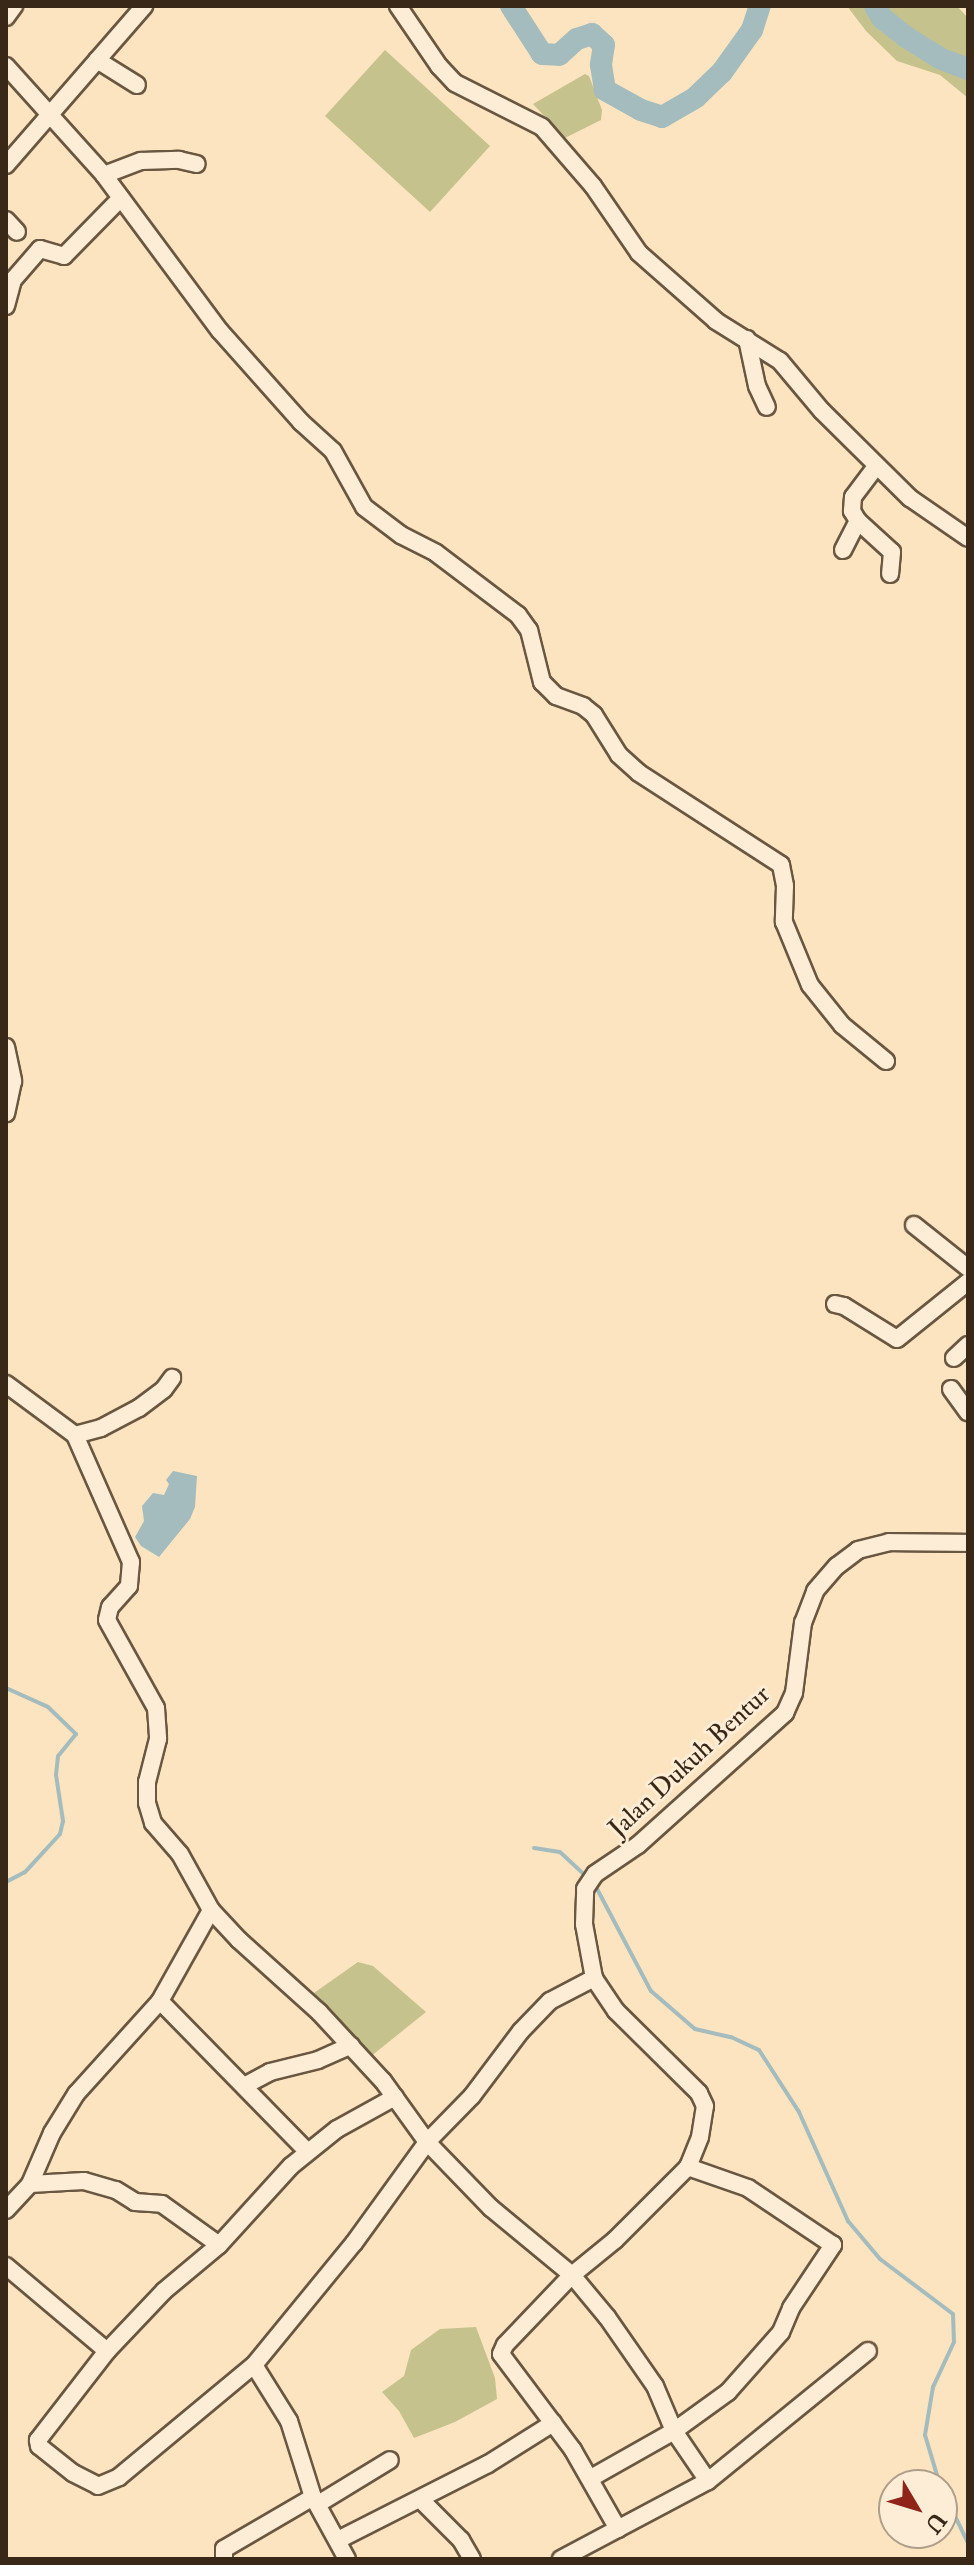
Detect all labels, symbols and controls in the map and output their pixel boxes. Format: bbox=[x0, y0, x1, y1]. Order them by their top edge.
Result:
street label: Jalan Dukuh Bentur bbox=[603, 1679, 777, 1845]
north arrow bbox=[878, 2469, 958, 2549]
text: U bbox=[919, 2507, 952, 2538]

